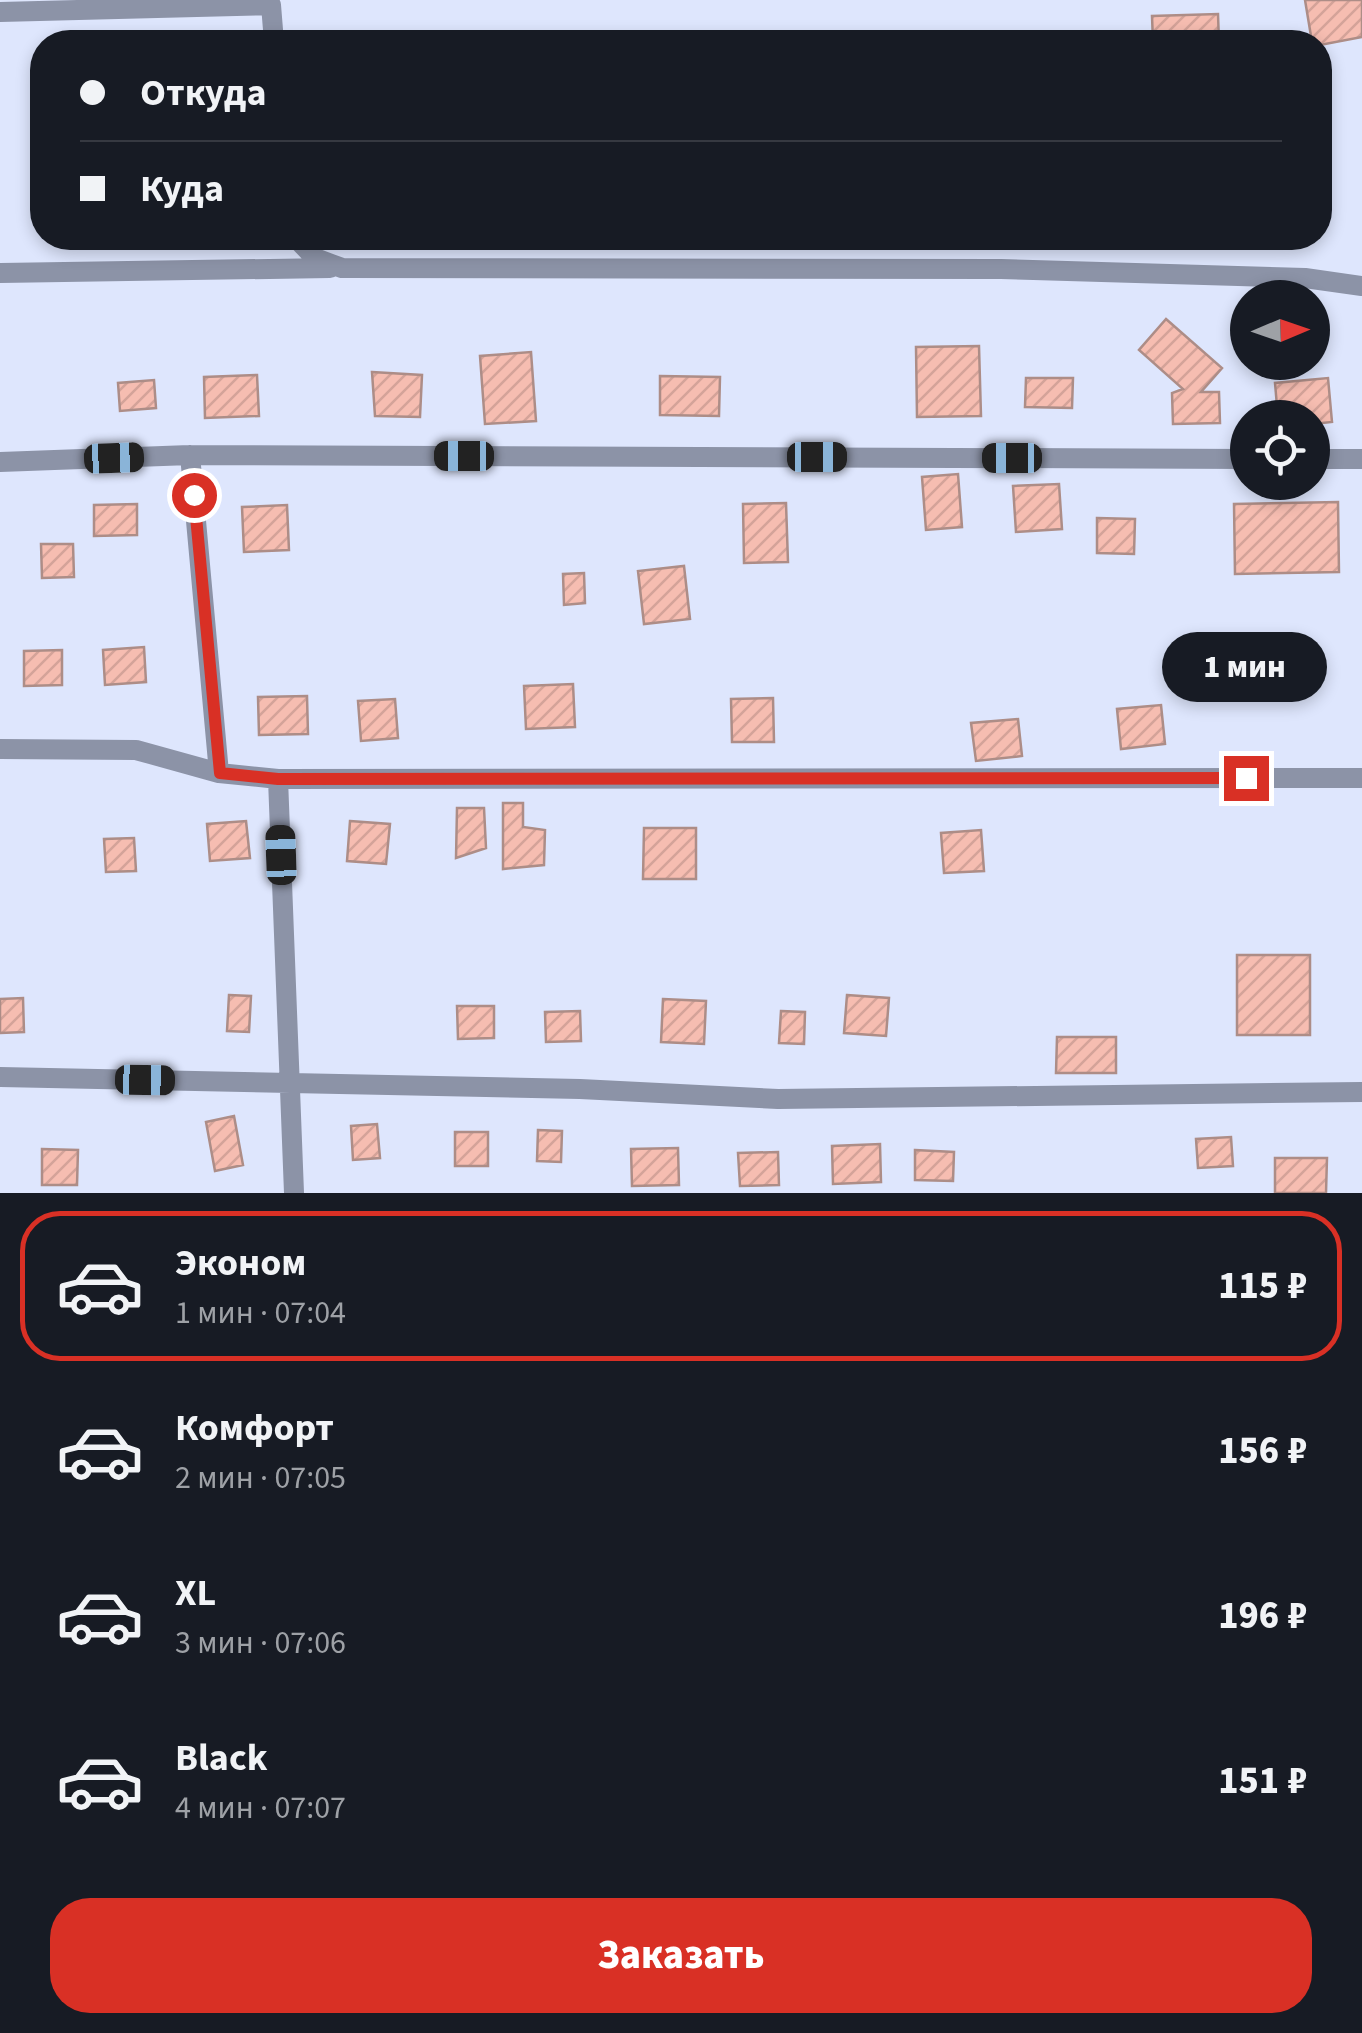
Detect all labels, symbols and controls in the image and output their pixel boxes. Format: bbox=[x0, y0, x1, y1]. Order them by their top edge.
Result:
text: Откуда bbox=[140, 66, 267, 120]
text: Куда bbox=[140, 162, 224, 216]
north arrow bbox=[1230, 280, 1330, 380]
map controls bbox=[1230, 280, 1330, 500]
button: locate bbox=[1230, 400, 1330, 500]
car bbox=[434, 441, 494, 471]
car bbox=[83, 442, 145, 474]
car bbox=[787, 442, 847, 472]
car bbox=[982, 443, 1042, 473]
route start bbox=[172, 473, 217, 518]
callout: 1 мин bbox=[1164, 633, 1328, 703]
text: 1 мин bbox=[1203, 644, 1286, 690]
route end bbox=[1224, 756, 1269, 801]
car bbox=[265, 824, 297, 886]
car bbox=[115, 1064, 175, 1096]
text: Эконом bbox=[175, 1236, 306, 1290]
icon: car bbox=[55, 1241, 145, 1331]
text: 115 ₽ bbox=[1218, 1259, 1307, 1313]
text: 1 мин · 07:04 bbox=[175, 1290, 346, 1336]
text: Комфорт bbox=[175, 1401, 334, 1455]
icon: car bbox=[55, 1406, 145, 1496]
text: 156 ₽ bbox=[1218, 1424, 1307, 1478]
text: 2 мин · 07:05 bbox=[175, 1455, 346, 1501]
text: XL bbox=[175, 1566, 216, 1620]
icon: car bbox=[55, 1571, 145, 1661]
text: 196 ₽ bbox=[1218, 1589, 1307, 1643]
text: 3 мин · 07:06 bbox=[175, 1620, 346, 1666]
text: Black bbox=[175, 1731, 268, 1785]
icon: car bbox=[55, 1736, 145, 1826]
text: 151 ₽ bbox=[1218, 1754, 1307, 1808]
text: 4 мин · 07:07 bbox=[175, 1785, 346, 1831]
button: Заказать bbox=[50, 1898, 1312, 2013]

